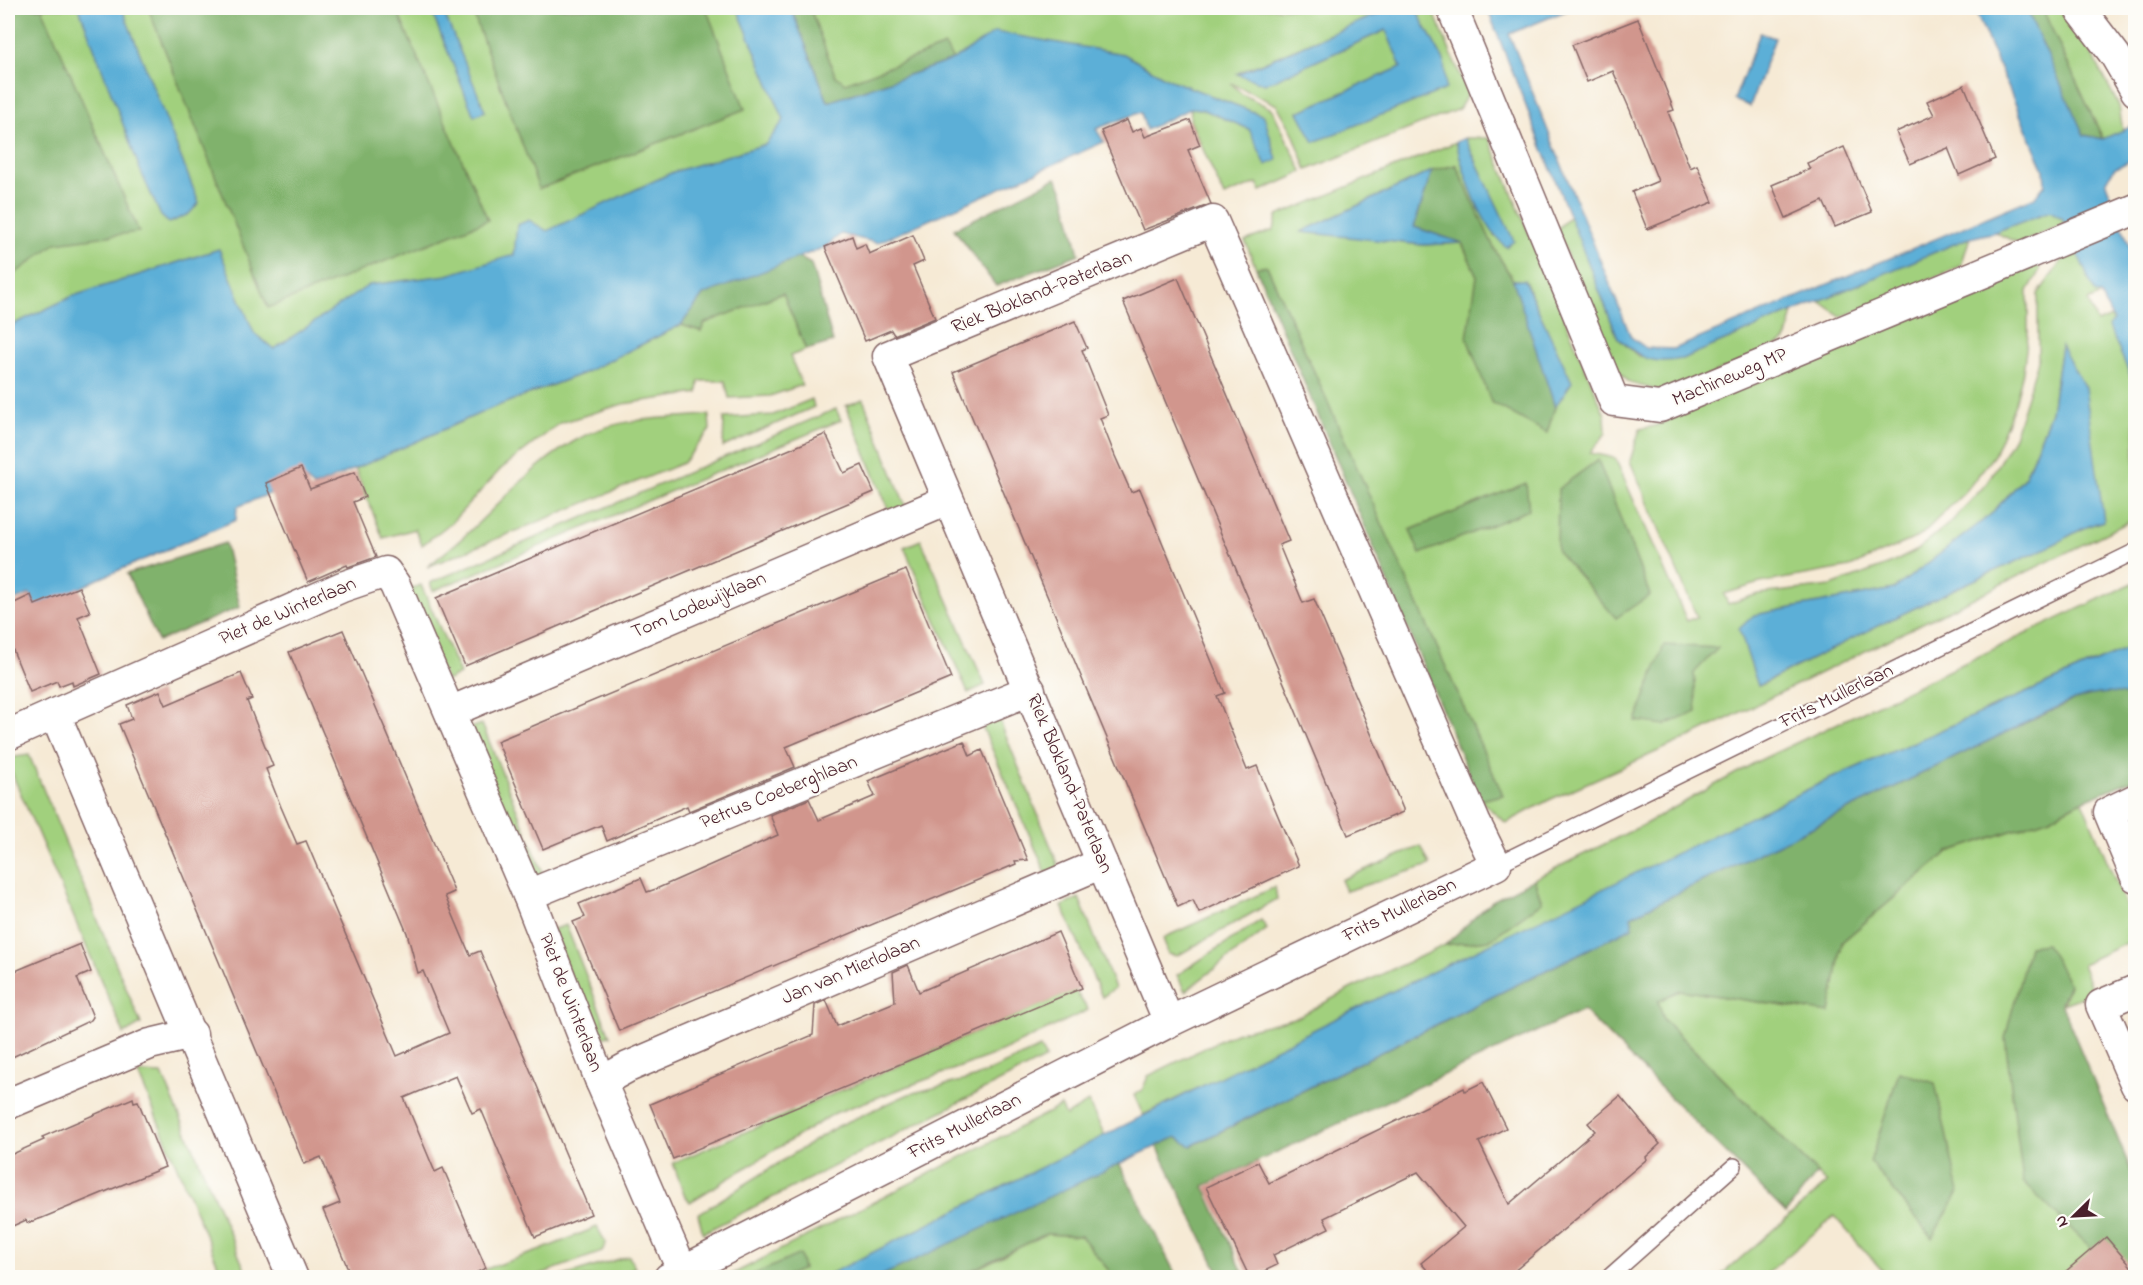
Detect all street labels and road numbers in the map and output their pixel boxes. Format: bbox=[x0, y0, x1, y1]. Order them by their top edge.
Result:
street label: Riek Blokland-Paterlaan bbox=[947, 244, 1137, 342]
street label: Machineweg MP bbox=[1668, 341, 1793, 416]
street label: Tom Lodewijklaan bbox=[627, 564, 771, 647]
street label: Piet de Winterlaan bbox=[215, 570, 361, 654]
street label: Frits Mullerlaan bbox=[1774, 657, 1899, 737]
street label: Riek Blokland-Paterlaan bbox=[1018, 690, 1120, 878]
street label: Petrus Coeberghlaan bbox=[696, 748, 863, 839]
street label: Frits Mullerlaan bbox=[1337, 871, 1462, 951]
street label: Piet de Winterlaan bbox=[530, 929, 610, 1077]
street label: Jan van Mierlolaan bbox=[777, 929, 925, 1013]
street label: Frits Mullerlaan bbox=[903, 1086, 1027, 1168]

